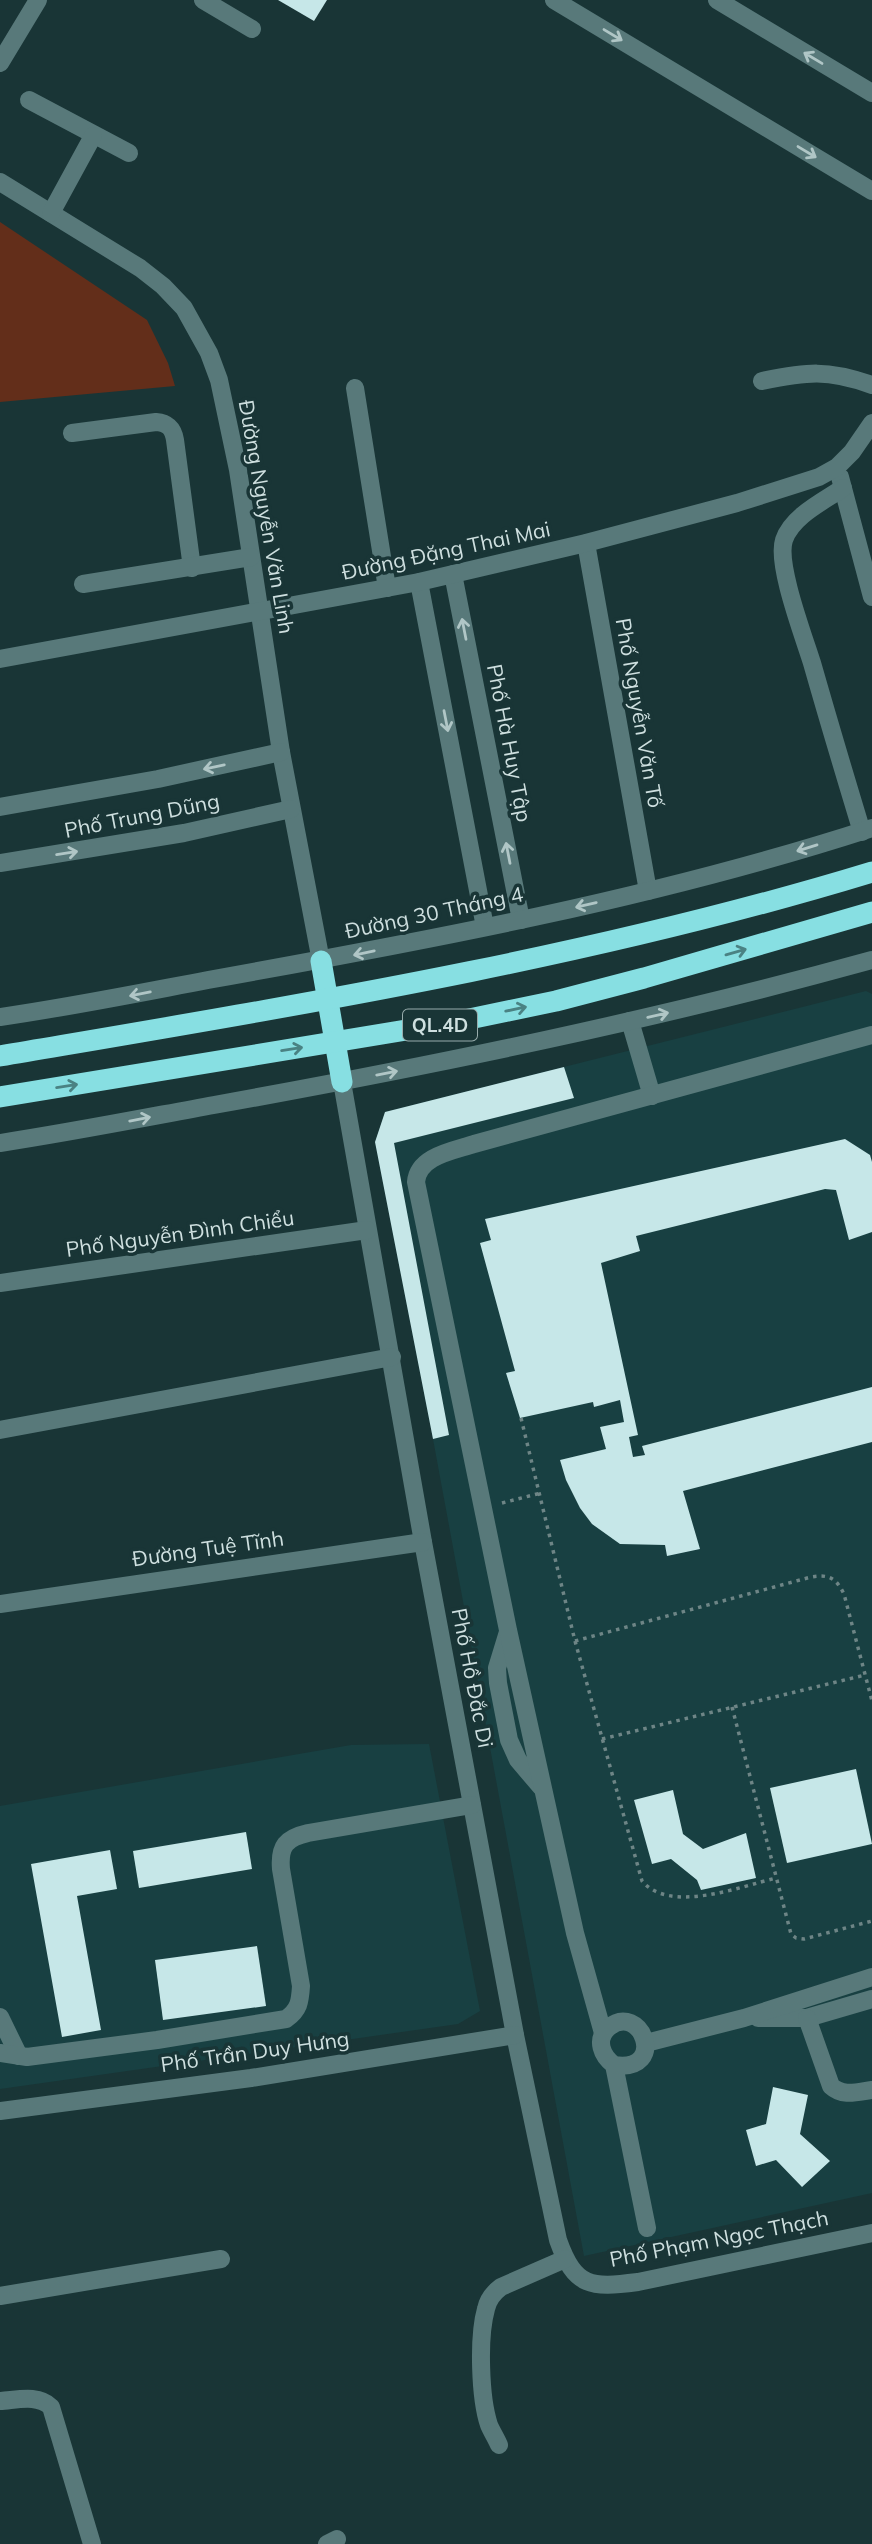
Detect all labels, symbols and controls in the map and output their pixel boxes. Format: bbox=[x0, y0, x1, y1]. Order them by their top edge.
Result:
one-way arrow bbox=[602, 28, 622, 42]
one-way arrow bbox=[804, 51, 824, 65]
one-way arrow bbox=[797, 146, 817, 160]
street label: Đường Nguyễn Văn Linh bbox=[234, 398, 300, 636]
street label: Đường Đặng Thai Mai bbox=[339, 515, 553, 585]
street label: Phố Nguyễn Văn Tố bbox=[610, 616, 669, 810]
one-way arrow bbox=[457, 618, 470, 641]
street label: Phố Hà Huy Tập bbox=[482, 662, 538, 824]
one-way arrow bbox=[440, 709, 453, 732]
one-way arrow bbox=[203, 760, 226, 774]
street label: Phố Trung Dũng bbox=[62, 787, 222, 843]
one-way arrow bbox=[500, 842, 514, 865]
one-way arrow bbox=[796, 843, 818, 856]
one-way arrow bbox=[56, 846, 78, 859]
street label: Đường 30 Tháng 4 bbox=[342, 880, 526, 944]
one-way arrow bbox=[575, 898, 598, 912]
one-way arrow bbox=[725, 944, 747, 957]
one-way arrow bbox=[353, 946, 376, 960]
one-way arrow bbox=[129, 987, 152, 1001]
one-way arrow bbox=[504, 1002, 527, 1016]
one-way arrow bbox=[646, 1008, 669, 1021]
road number: QL.4D bbox=[403, 1009, 477, 1040]
one-way arrow bbox=[280, 1042, 303, 1055]
one-way arrow bbox=[376, 1066, 398, 1080]
one-way arrow bbox=[55, 1079, 78, 1092]
one-way arrow bbox=[128, 1112, 151, 1125]
street label: Phố Nguyễn Đình Chiểu bbox=[64, 1204, 296, 1262]
street label: Đường Tuệ Tĩnh bbox=[130, 1525, 285, 1572]
street label: Phố Hồ Đắc Di bbox=[447, 1606, 499, 1750]
street label: Phố Trần Duy Hưng bbox=[159, 2025, 351, 2077]
street label: Phố Phạm Ngọc Thạch bbox=[607, 2204, 830, 2272]

